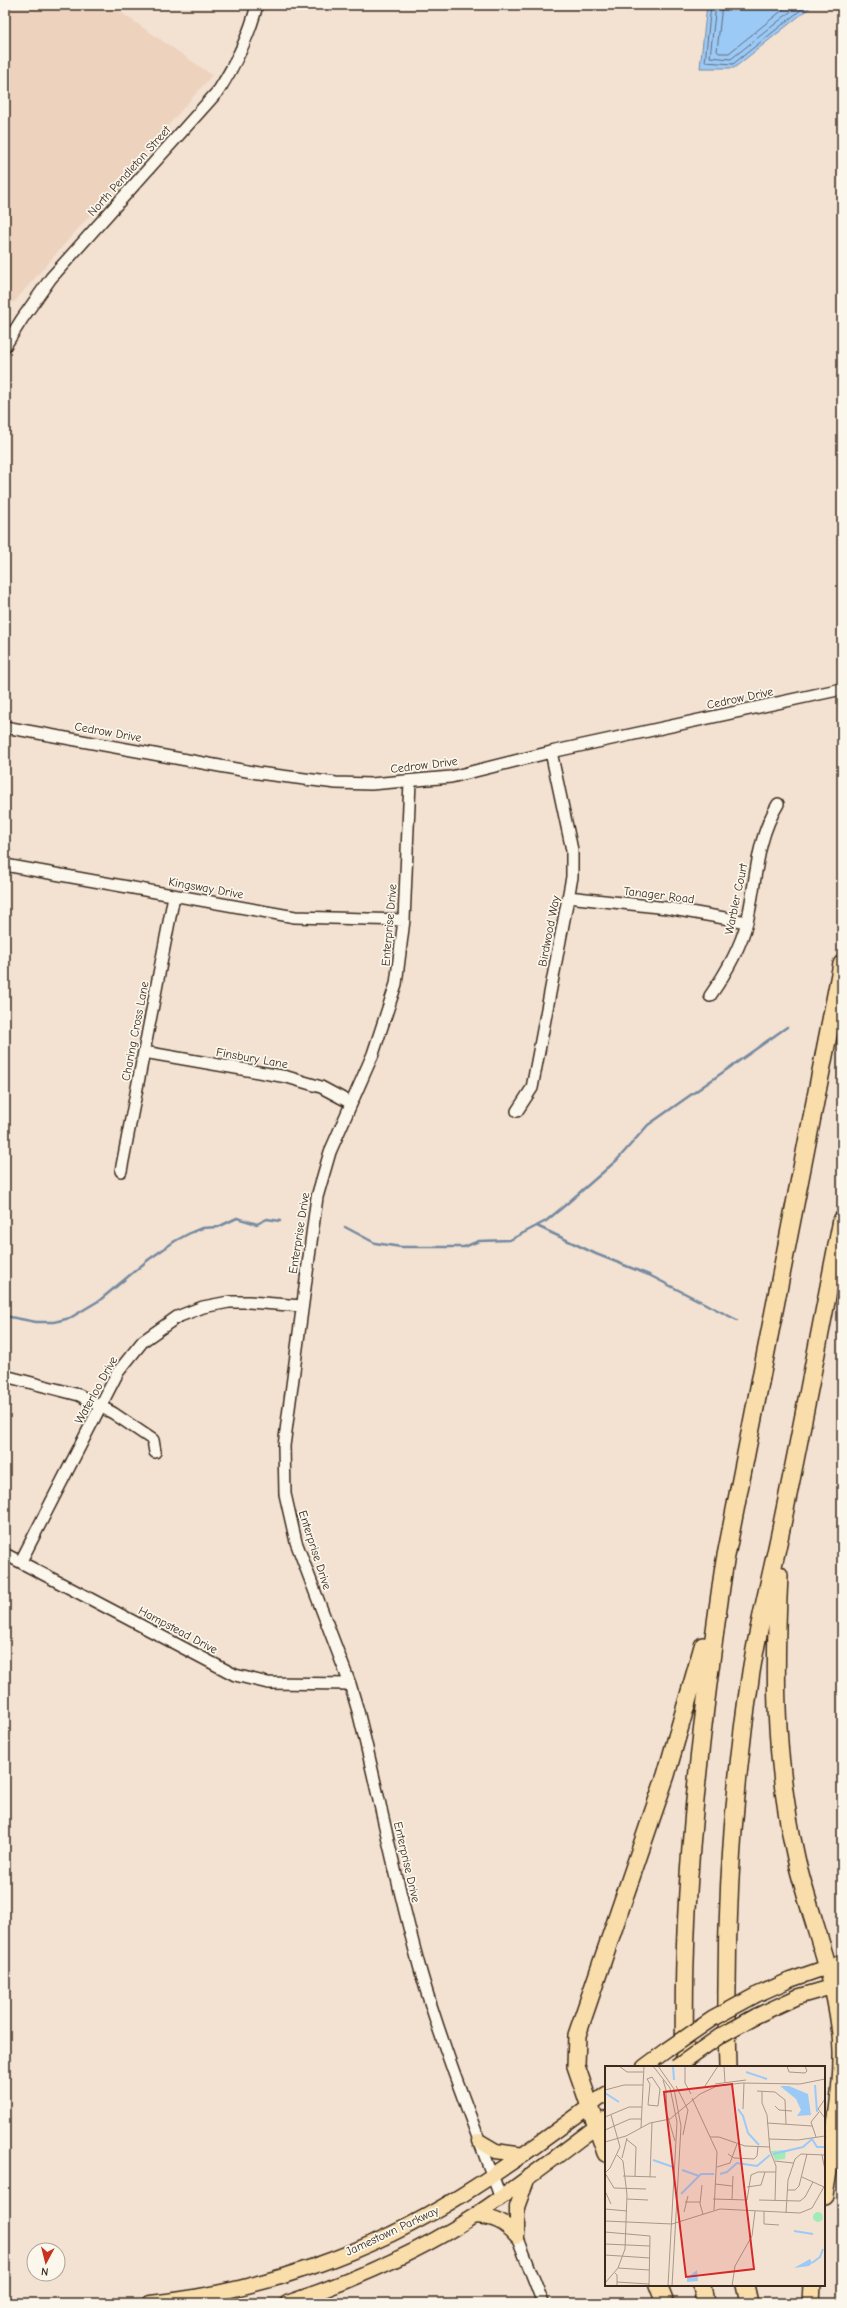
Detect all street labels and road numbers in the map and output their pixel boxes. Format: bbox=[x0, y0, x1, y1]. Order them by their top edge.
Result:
street label: North Pendleton Street bbox=[85, 122, 174, 219]
street label: Cedrow Drive bbox=[706, 684, 774, 712]
street label: Cedrow Drive bbox=[74, 719, 142, 745]
street label: Cedrow Drive bbox=[390, 754, 458, 776]
street label: Warbler Court bbox=[722, 862, 750, 936]
street label: Kingsway Drive bbox=[167, 875, 245, 901]
street label: Enterprise Drive bbox=[378, 883, 400, 967]
street label: Tanager Road bbox=[623, 884, 695, 906]
street label: Birdwood Way bbox=[535, 894, 563, 968]
street label: Charing Cross Lane bbox=[118, 980, 152, 1082]
street label: Finsbury Lane bbox=[215, 1045, 289, 1071]
street label: Enterprise Drive bbox=[286, 1191, 312, 1275]
street label: Waterloo Drive bbox=[72, 1354, 120, 1426]
street label: Enterprise Drive bbox=[296, 1509, 334, 1591]
street label: Hampstead Drive bbox=[136, 1603, 220, 1657]
street label: Enterprise Drive bbox=[391, 1820, 423, 1904]
street label: Jamestown Parkway bbox=[343, 2203, 441, 2259]

